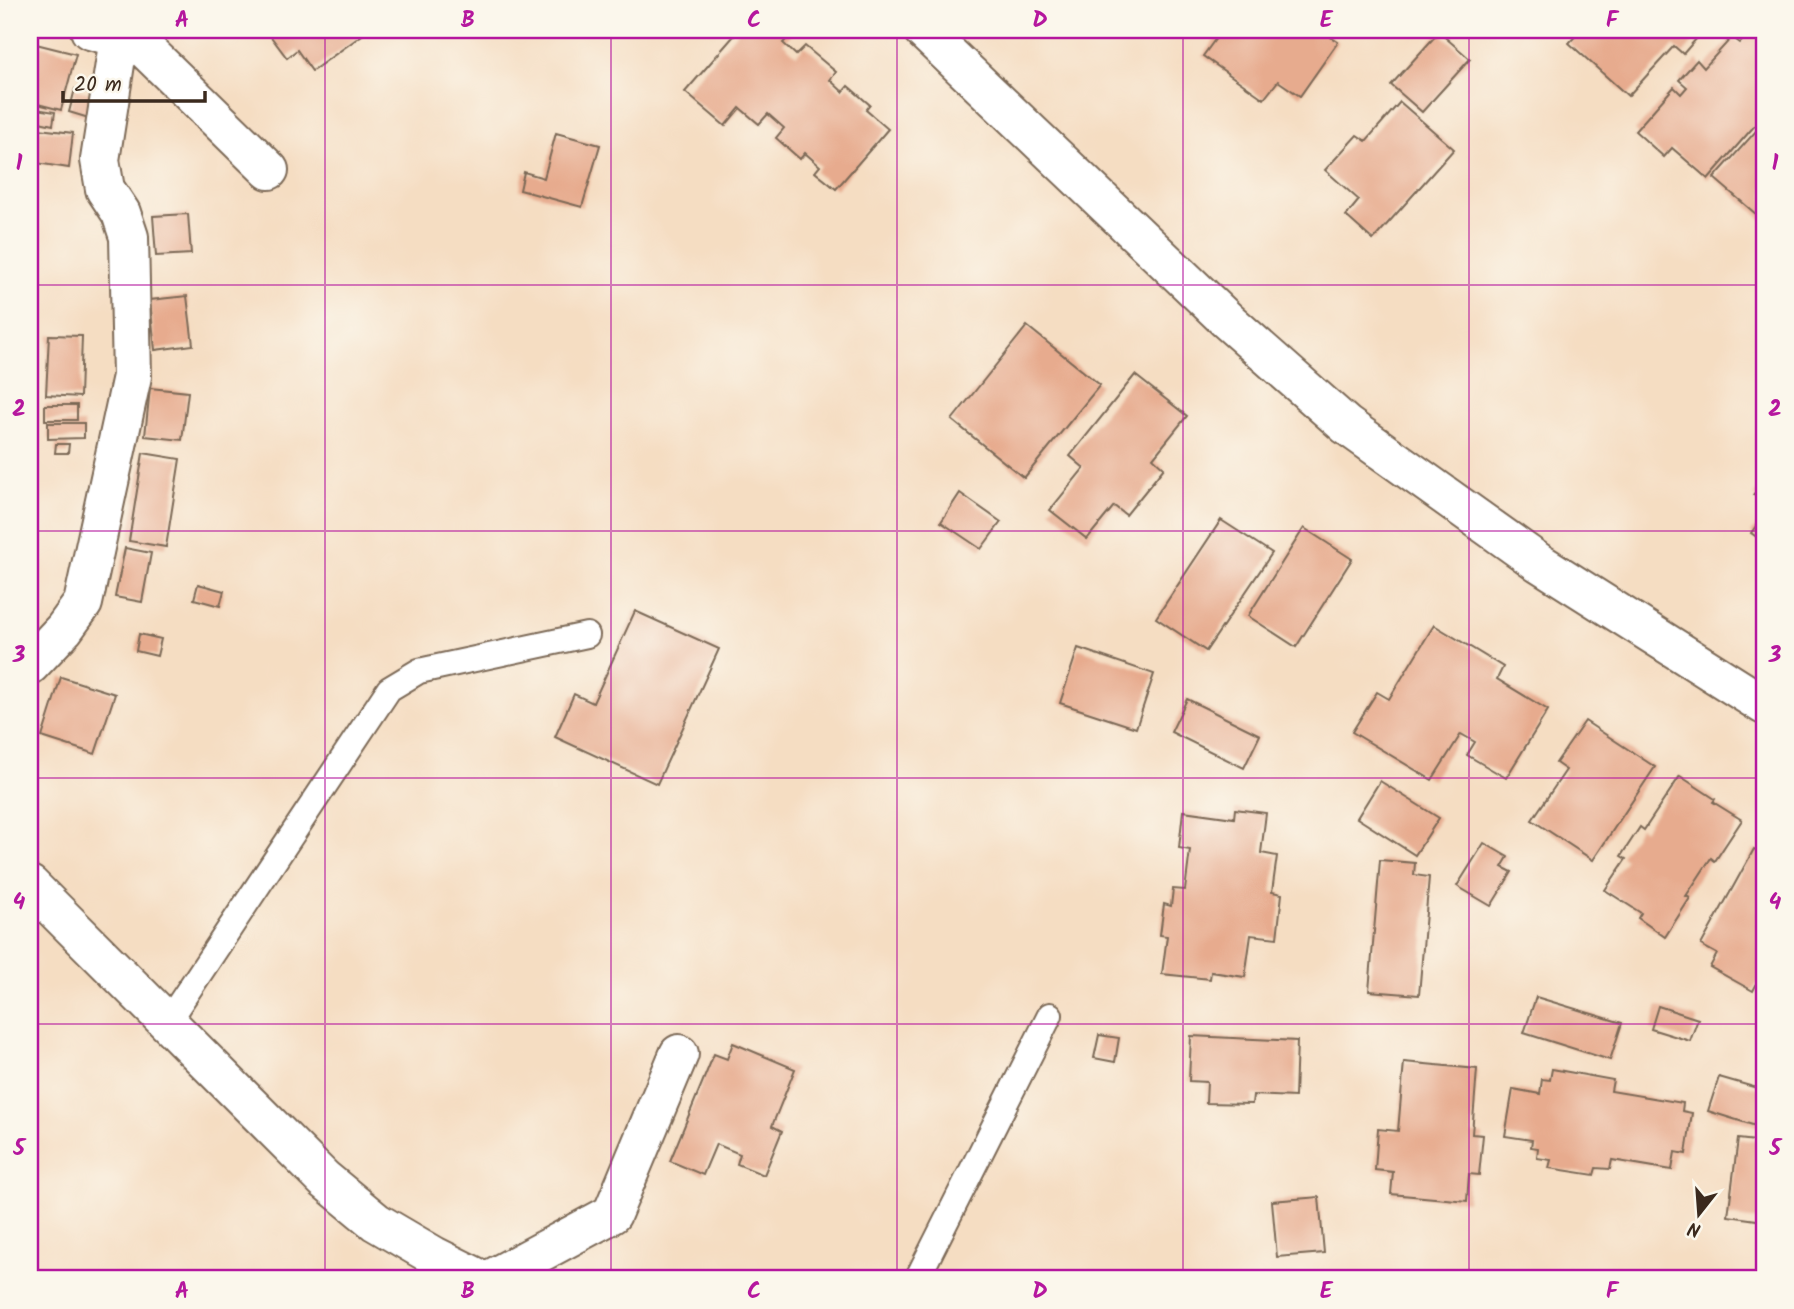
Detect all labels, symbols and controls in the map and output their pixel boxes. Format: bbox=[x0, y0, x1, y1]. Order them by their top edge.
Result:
text: A bbox=[175, 3, 189, 39]
text: B bbox=[461, 3, 475, 39]
text: C bbox=[747, 3, 761, 39]
text: D bbox=[1032, 3, 1048, 39]
text: E bbox=[1320, 3, 1334, 39]
text: F bbox=[1606, 3, 1620, 39]
scale bar bbox=[63, 60, 205, 104]
text: 20 m bbox=[74, 69, 122, 102]
text: 1 bbox=[16, 146, 23, 182]
text: 1 bbox=[1772, 146, 1779, 182]
text: 2 bbox=[12, 392, 26, 428]
text: 2 bbox=[1768, 392, 1782, 428]
text: 3 bbox=[12, 638, 26, 674]
text: 3 bbox=[1768, 638, 1782, 674]
text: 4 bbox=[13, 885, 26, 921]
text: 4 bbox=[1769, 885, 1782, 921]
text: 5 bbox=[12, 1131, 27, 1167]
text: 5 bbox=[1768, 1131, 1783, 1167]
north arrow bbox=[1664, 1180, 1734, 1250]
text: N bbox=[1684, 1212, 1705, 1244]
text: A bbox=[175, 1274, 189, 1309]
text: B bbox=[461, 1274, 475, 1309]
text: C bbox=[747, 1274, 761, 1309]
text: D bbox=[1032, 1274, 1048, 1309]
text: E bbox=[1320, 1274, 1334, 1309]
text: F bbox=[1606, 1274, 1620, 1309]

